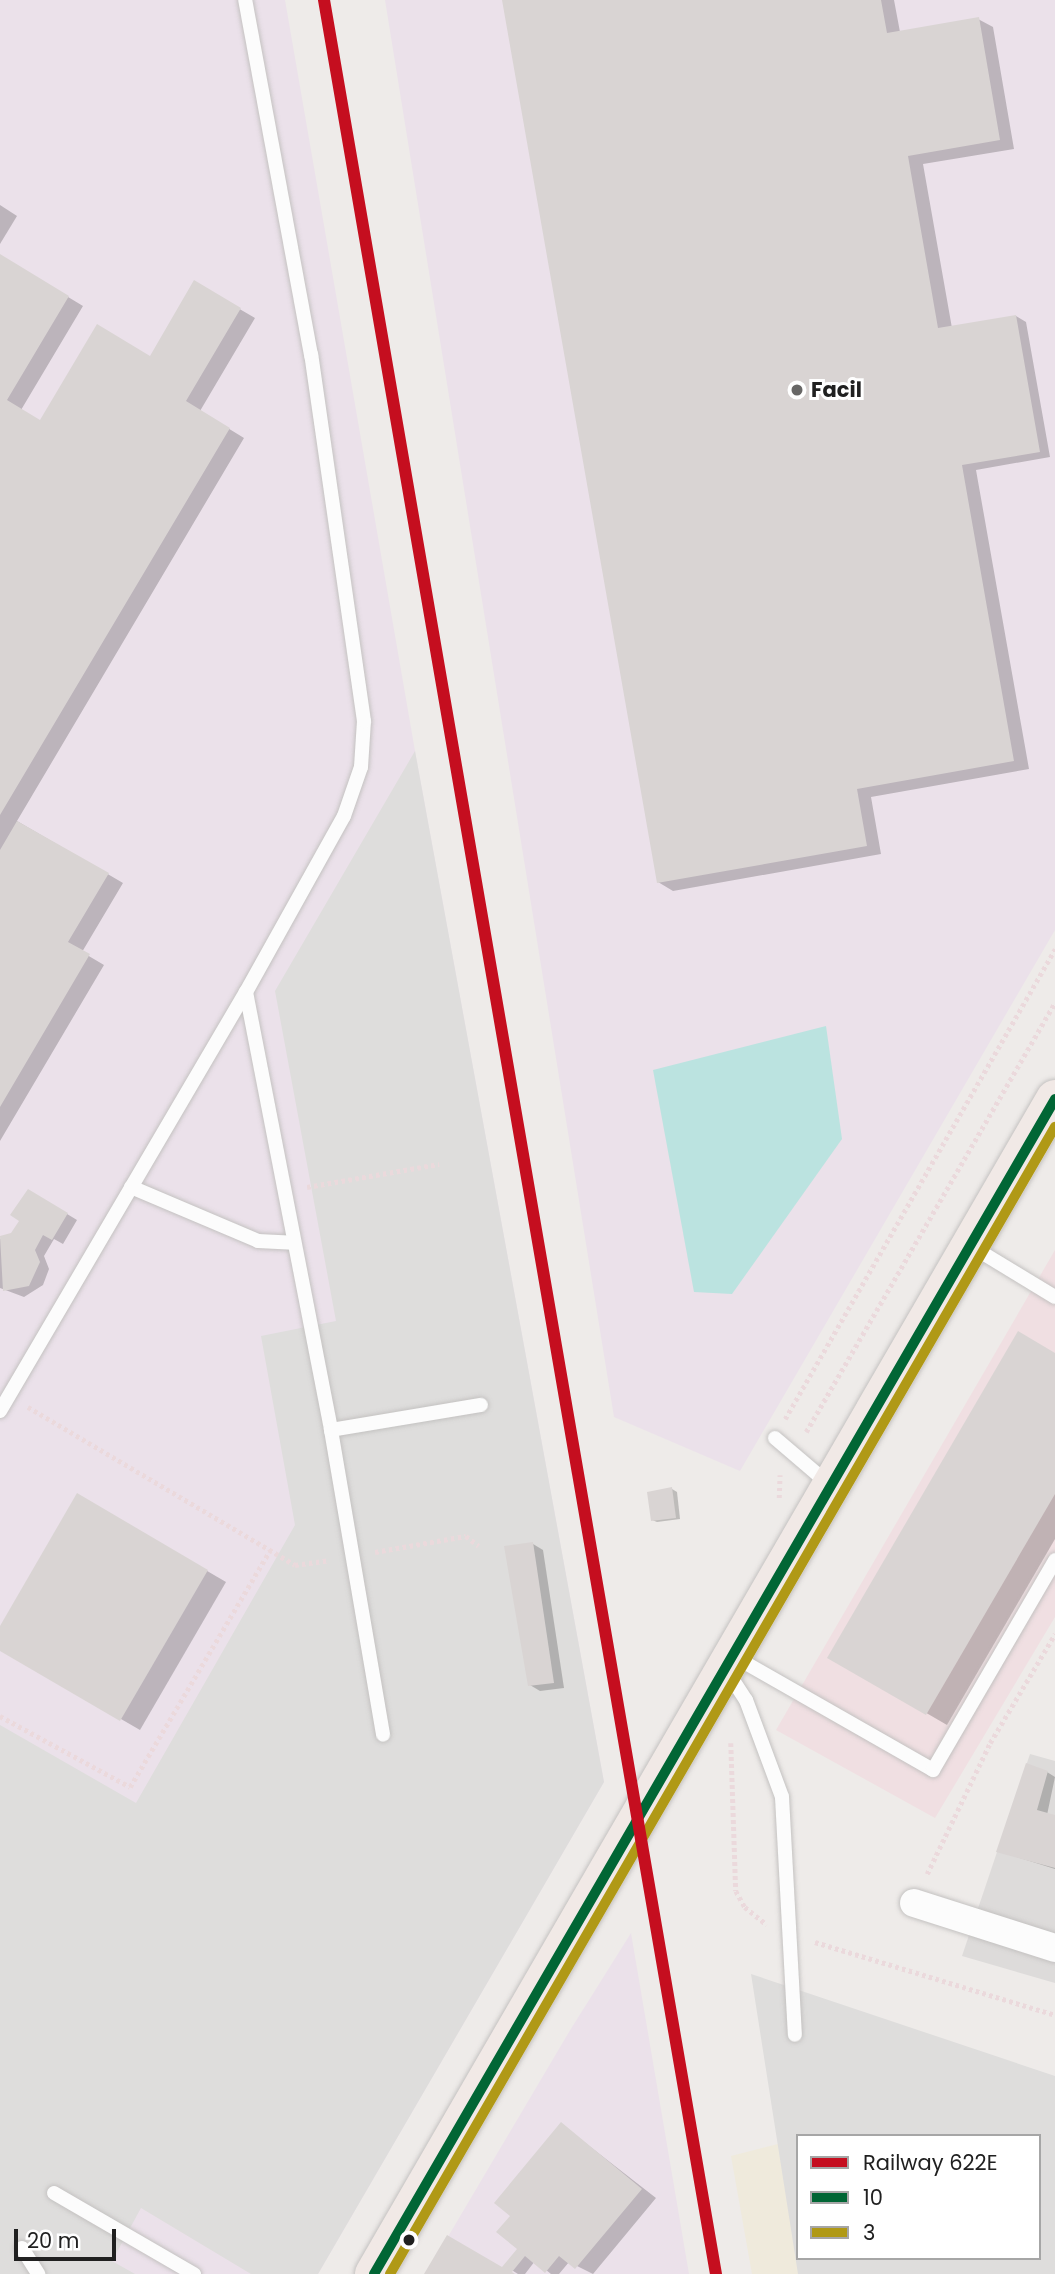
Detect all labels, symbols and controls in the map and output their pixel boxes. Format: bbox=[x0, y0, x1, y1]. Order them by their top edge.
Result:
place label: Facil bbox=[811, 377, 862, 403]
marker: Facil bbox=[789, 382, 805, 398]
legend bbox=[796, 2134, 1041, 2260]
text: Railway 622E bbox=[863, 2148, 997, 2177]
text: 10 bbox=[863, 2183, 883, 2212]
scale bar bbox=[18, 2214, 119, 2258]
text: 3 bbox=[863, 2218, 875, 2247]
text: 20 m bbox=[27, 2226, 80, 2255]
unlabelled marker bbox=[402, 2233, 416, 2247]

